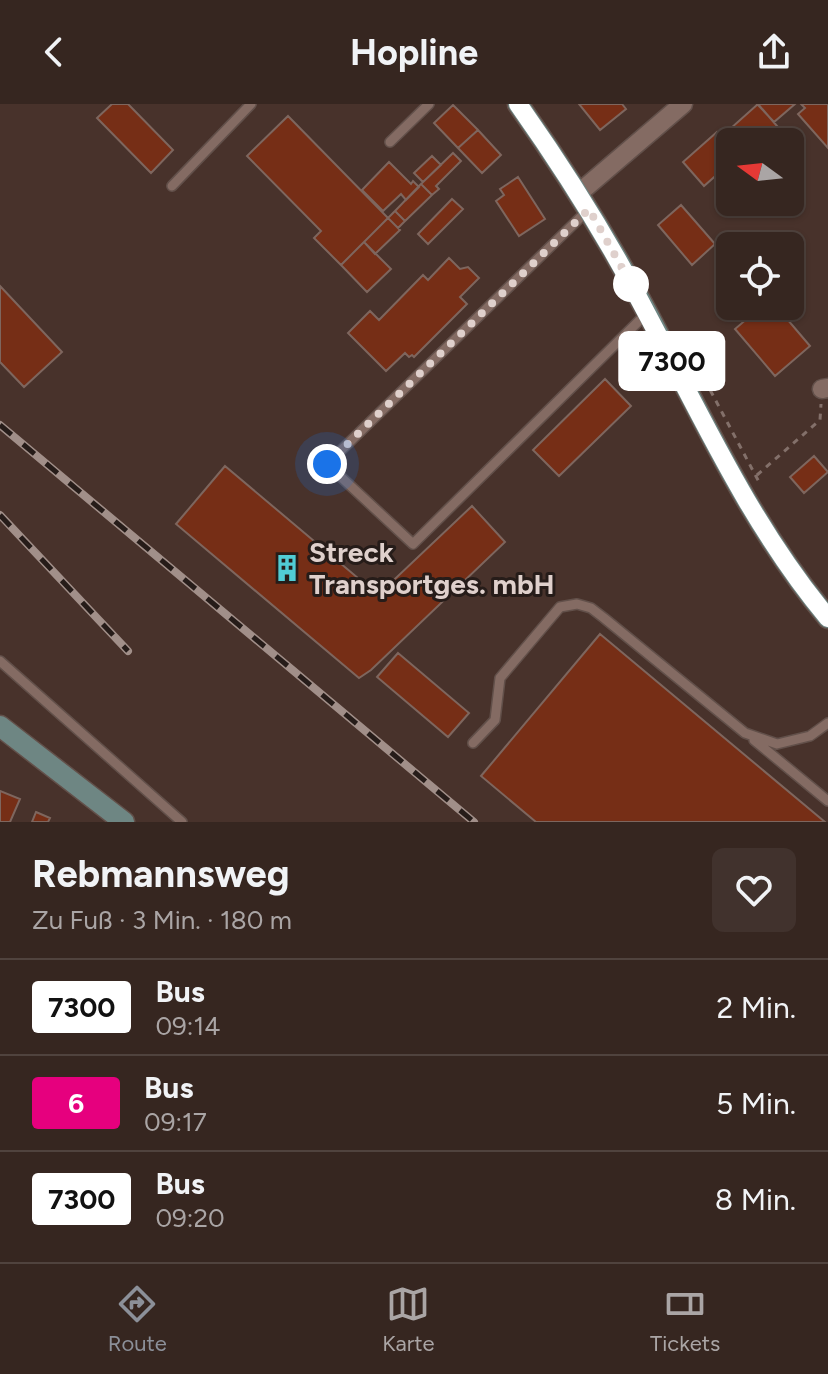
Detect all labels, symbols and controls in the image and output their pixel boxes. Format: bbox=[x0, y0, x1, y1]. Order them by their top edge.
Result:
icon: back bbox=[32, 30, 76, 74]
icon: share bbox=[752, 30, 796, 74]
text: Hopline bbox=[350, 31, 478, 74]
north arrow bbox=[716, 128, 804, 216]
map controls bbox=[716, 128, 804, 320]
button: locate bbox=[716, 232, 804, 320]
unlabelled marker bbox=[614, 267, 648, 301]
line badge: 7300 bbox=[616, 335, 728, 387]
text: 7300 bbox=[638, 344, 706, 378]
your location bbox=[307, 444, 347, 484]
place label: Streck Transportges. mbH bbox=[309, 535, 555, 601]
building icon: Streck Transportges. mbH bbox=[272, 553, 302, 583]
button: heart bbox=[712, 848, 796, 932]
text: Rebmannsweg bbox=[32, 851, 290, 897]
text: Zu Fuß · 3 Min. · 180 m bbox=[32, 904, 292, 936]
text: Bus bbox=[155, 973, 205, 1010]
text: 2 Min. bbox=[717, 989, 796, 1026]
text: 7300 bbox=[48, 990, 115, 1024]
text: 09:14 bbox=[155, 1010, 220, 1042]
text: Bus bbox=[144, 1069, 193, 1106]
text: 5 Min. bbox=[716, 1085, 796, 1122]
text: 6 bbox=[68, 1086, 84, 1120]
text: 09:17 bbox=[144, 1106, 207, 1138]
text: Bus bbox=[155, 1165, 205, 1202]
text: 8 Min. bbox=[715, 1181, 796, 1218]
text: 7300 bbox=[48, 1182, 115, 1216]
text: 09:20 bbox=[155, 1202, 225, 1234]
tab: Route bbox=[108, 1282, 167, 1357]
tab: Karte bbox=[382, 1282, 435, 1357]
tab: Tickets bbox=[650, 1282, 720, 1357]

